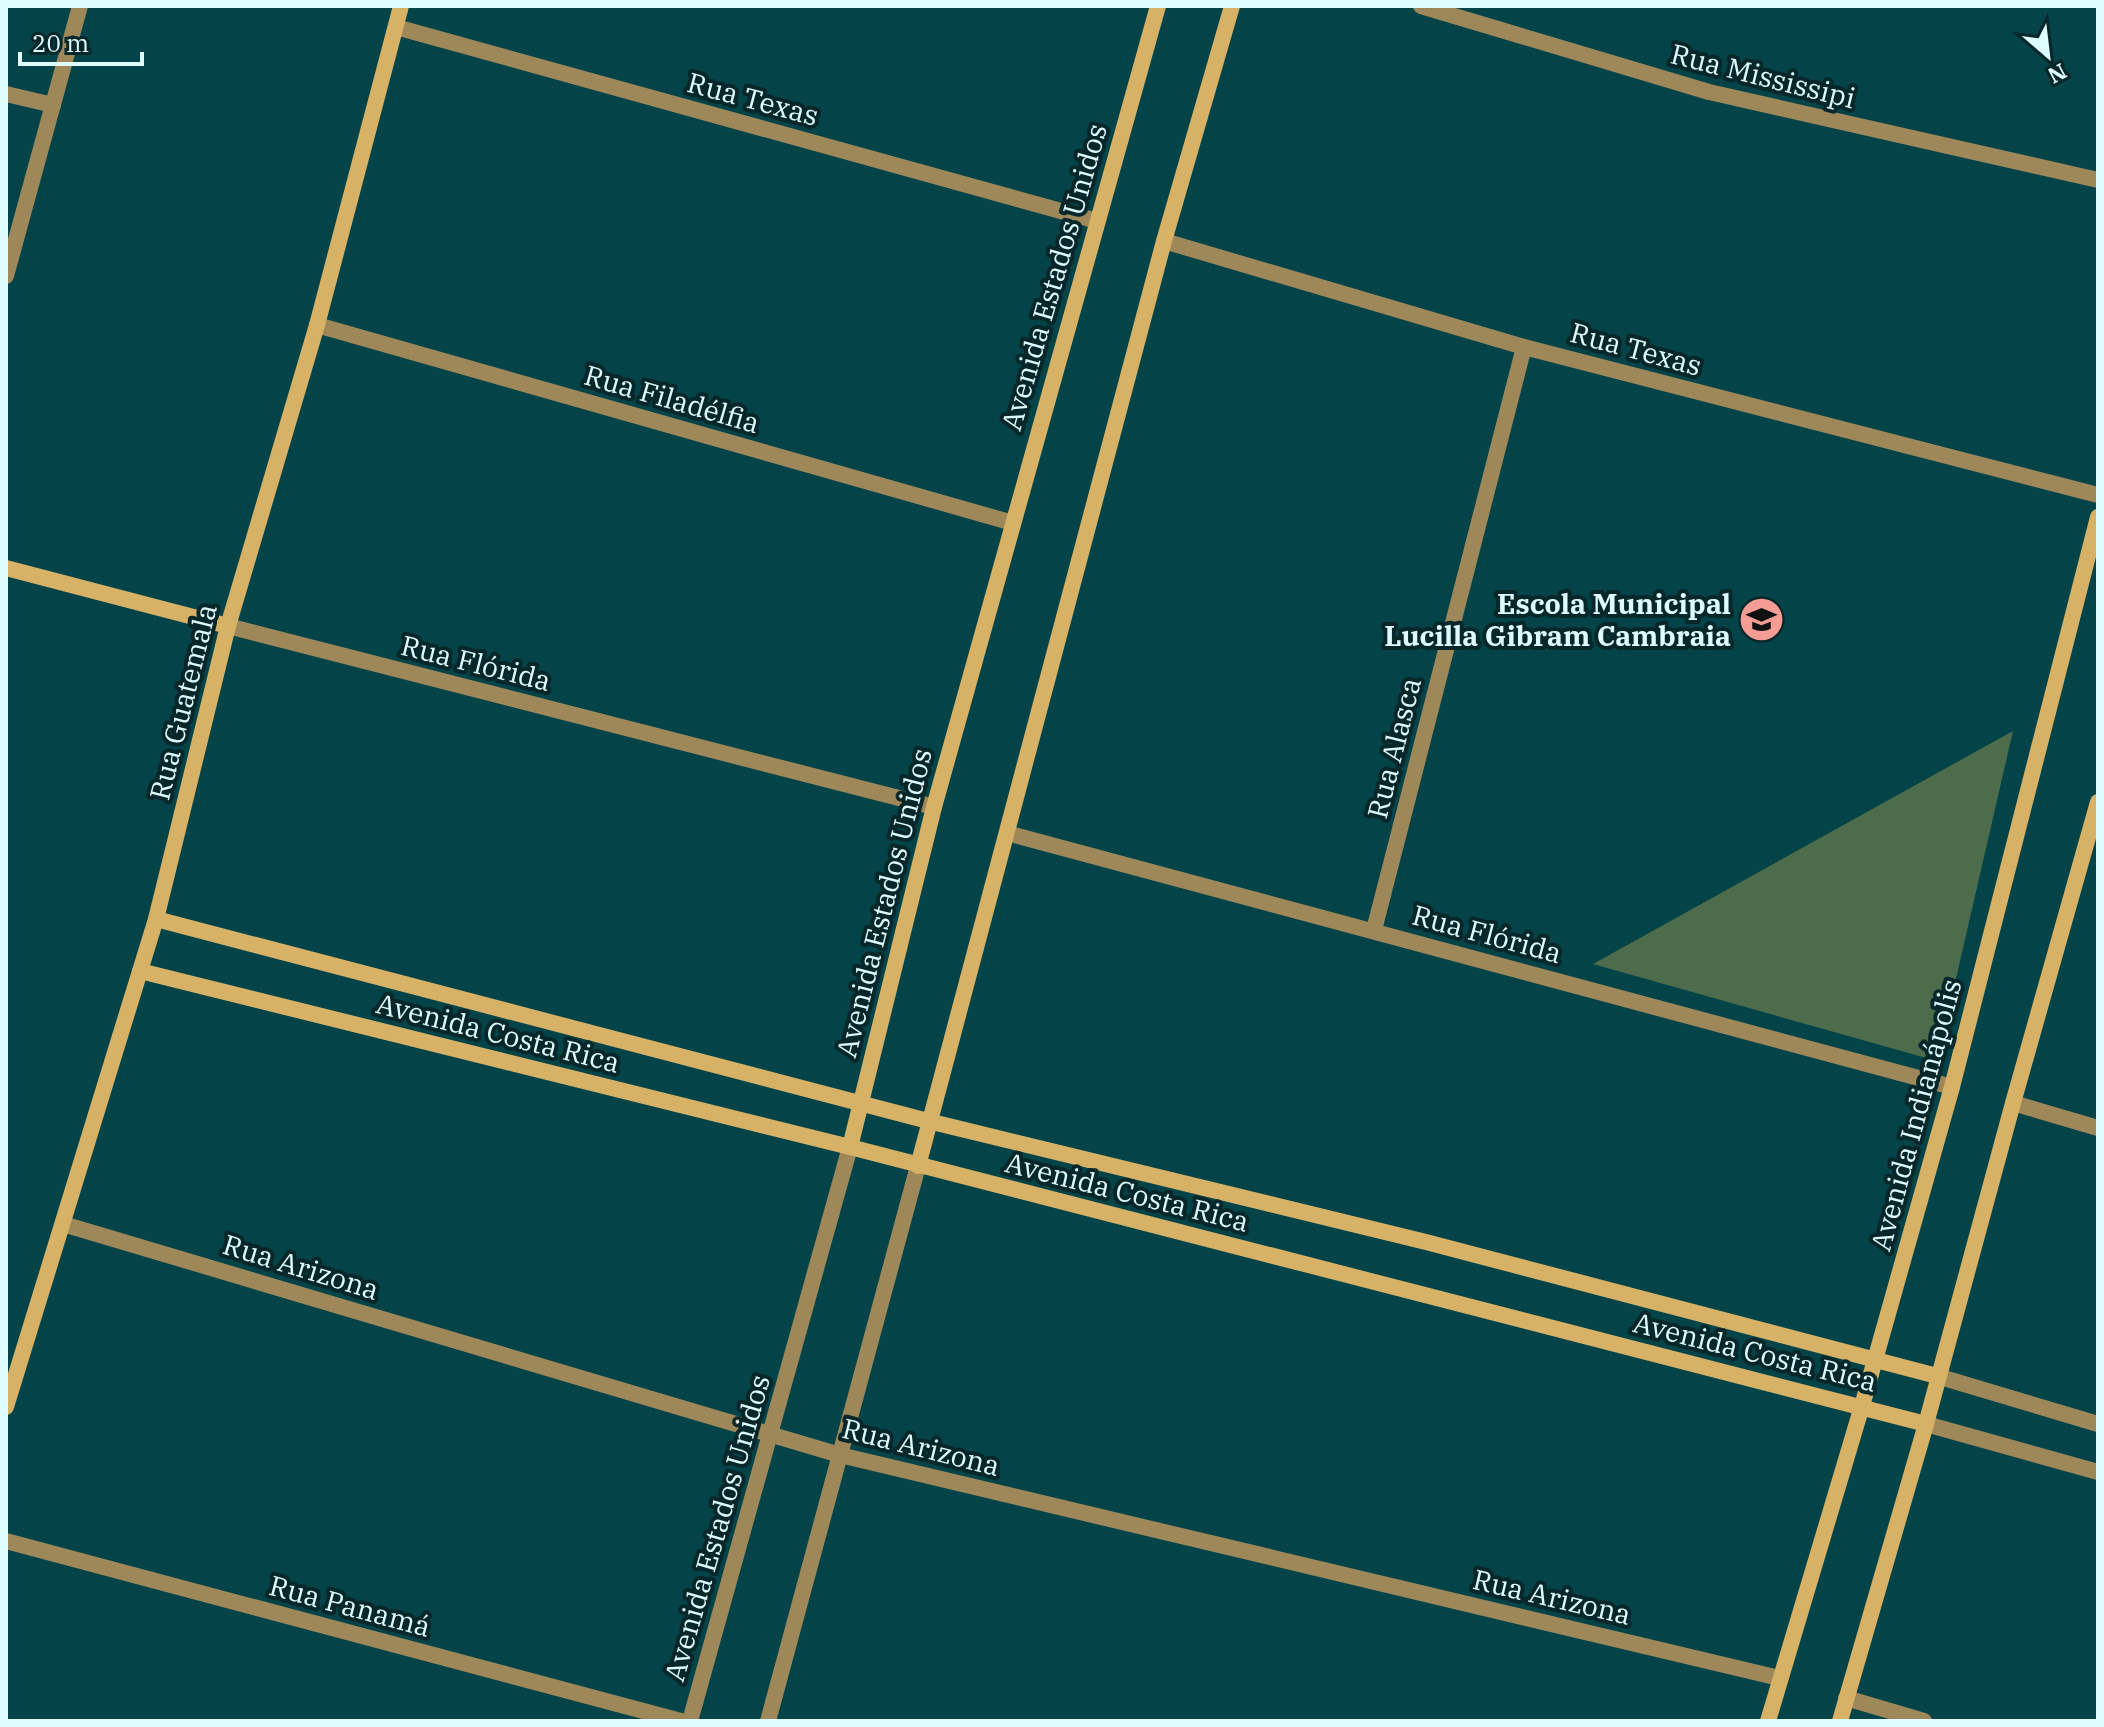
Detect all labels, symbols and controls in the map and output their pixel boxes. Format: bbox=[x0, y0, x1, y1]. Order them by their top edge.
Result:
scale bar bbox=[20, 16, 142, 66]
north arrow bbox=[2008, 16, 2088, 96]
text: 20 m bbox=[32, 27, 89, 59]
street label: Rua Mississipi bbox=[1667, 35, 1859, 116]
text: N bbox=[2043, 57, 2072, 91]
street label: Rua Texas bbox=[684, 63, 823, 134]
street label: Avenida Estados Unidos bbox=[992, 119, 1115, 434]
street label: Rua Texas bbox=[1567, 313, 1706, 384]
street label: Rua Filadélfia bbox=[580, 356, 764, 441]
place label: Escola Municipal Lucilla Gibram Cambraia bbox=[1384, 585, 1731, 654]
school or university icon: Escola Municipal Lucilla Gibram Cambraia bbox=[1738, 596, 1786, 644]
street label: Rua Guatemala bbox=[140, 600, 225, 804]
street label: Rua Flórida bbox=[397, 626, 555, 699]
street label: Rua Alasca bbox=[1358, 674, 1429, 822]
street label: Avenida Estados Unidos bbox=[827, 745, 940, 1061]
street label: Rua Flórida bbox=[1408, 896, 1566, 971]
street label: Avenida Indianápolis bbox=[1861, 975, 1970, 1255]
street label: Avenida Costa Rica bbox=[372, 984, 624, 1081]
street label: Avenida Costa Rica bbox=[1001, 1143, 1253, 1240]
street label: Rua Arizona bbox=[219, 1225, 384, 1308]
street label: Avenida Costa Rica bbox=[1629, 1303, 1881, 1400]
street label: Avenida Estados Unidos bbox=[655, 1370, 778, 1685]
street label: Rua Arizona bbox=[838, 1409, 1004, 1484]
street label: Rua Arizona bbox=[1469, 1560, 1635, 1633]
street label: Rua Panamá bbox=[265, 1566, 435, 1645]

